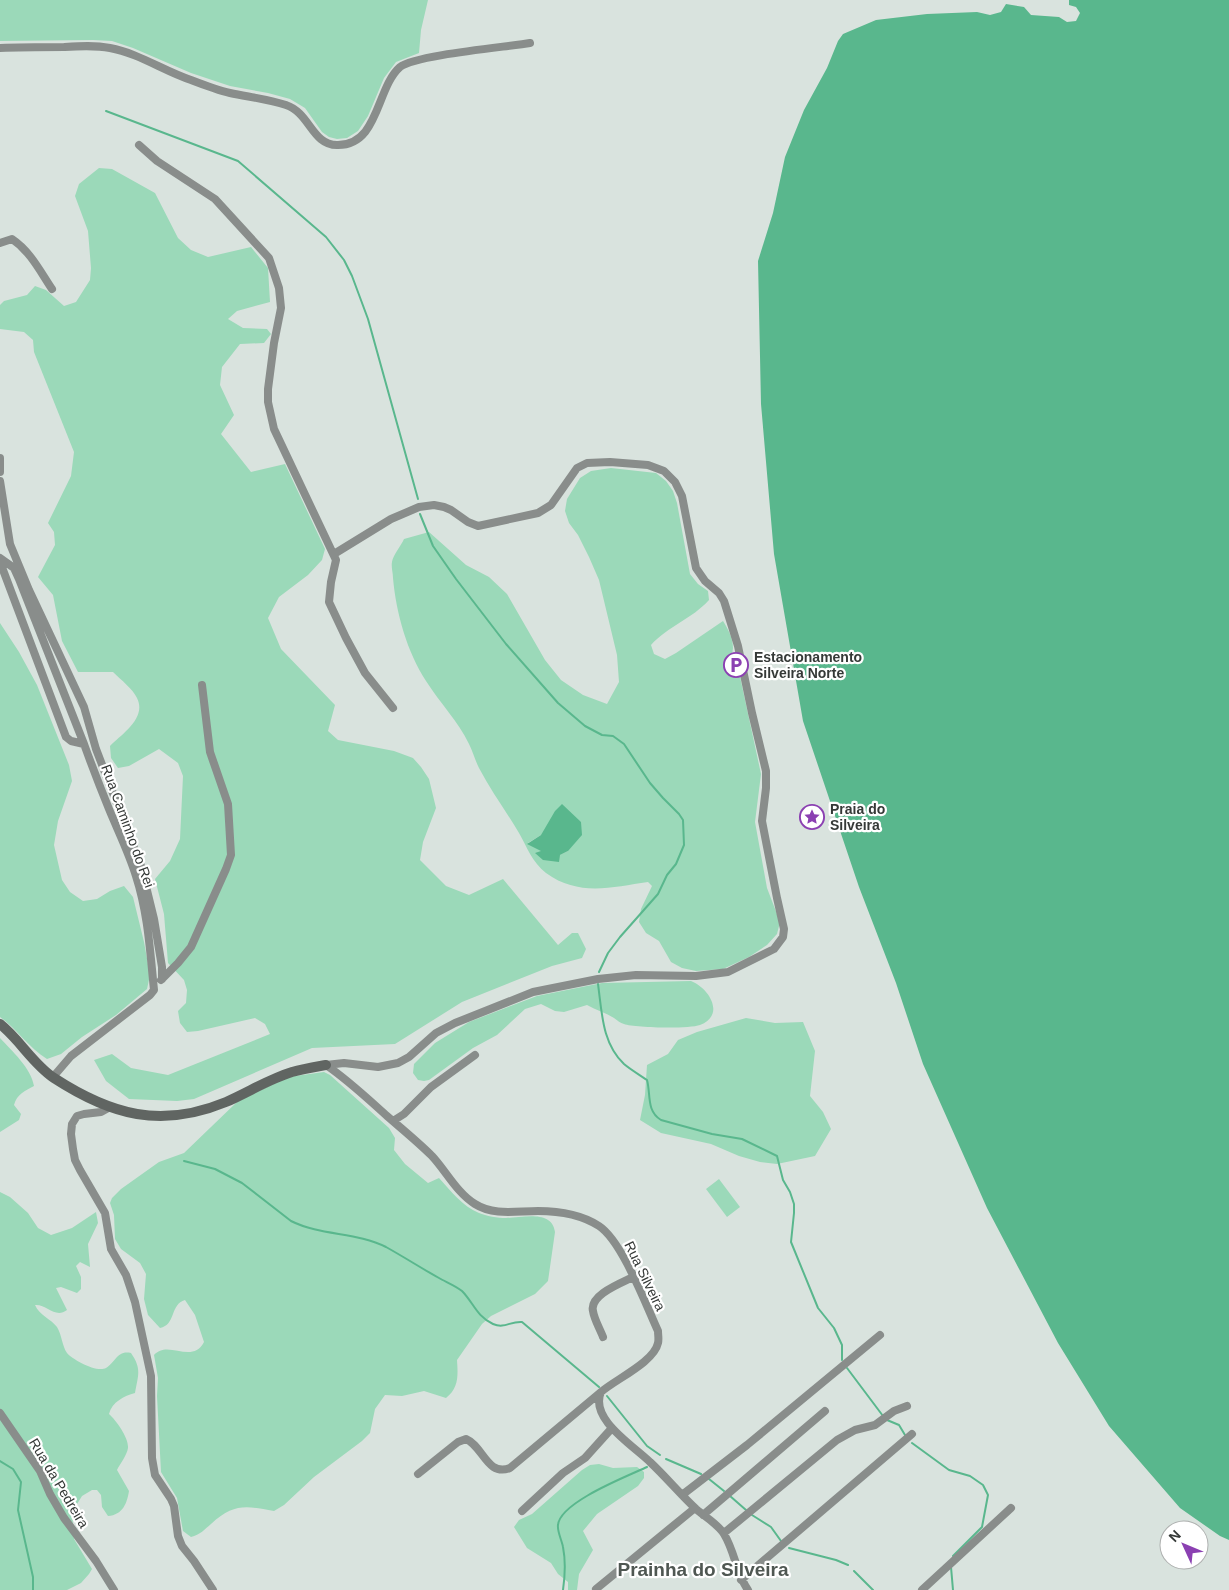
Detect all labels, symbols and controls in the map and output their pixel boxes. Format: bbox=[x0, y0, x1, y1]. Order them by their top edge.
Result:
place label: Estacionamento Silveira Norte bbox=[754, 649, 862, 681]
parking icon: Estacionamento Silveira Norte bbox=[723, 652, 749, 678]
street label: Rua Caminho do Rei bbox=[98, 762, 158, 890]
place label: Praia do Silveira bbox=[830, 801, 885, 833]
place icon: Praia do Silveira bbox=[799, 804, 825, 830]
street label: Rua Silveira bbox=[621, 1239, 669, 1314]
street label: Rua da Pedreira bbox=[26, 1435, 92, 1531]
north arrow bbox=[1159, 1520, 1209, 1570]
text: N bbox=[1165, 1527, 1184, 1545]
district label: Prainha do Silveira bbox=[617, 1559, 789, 1580]

